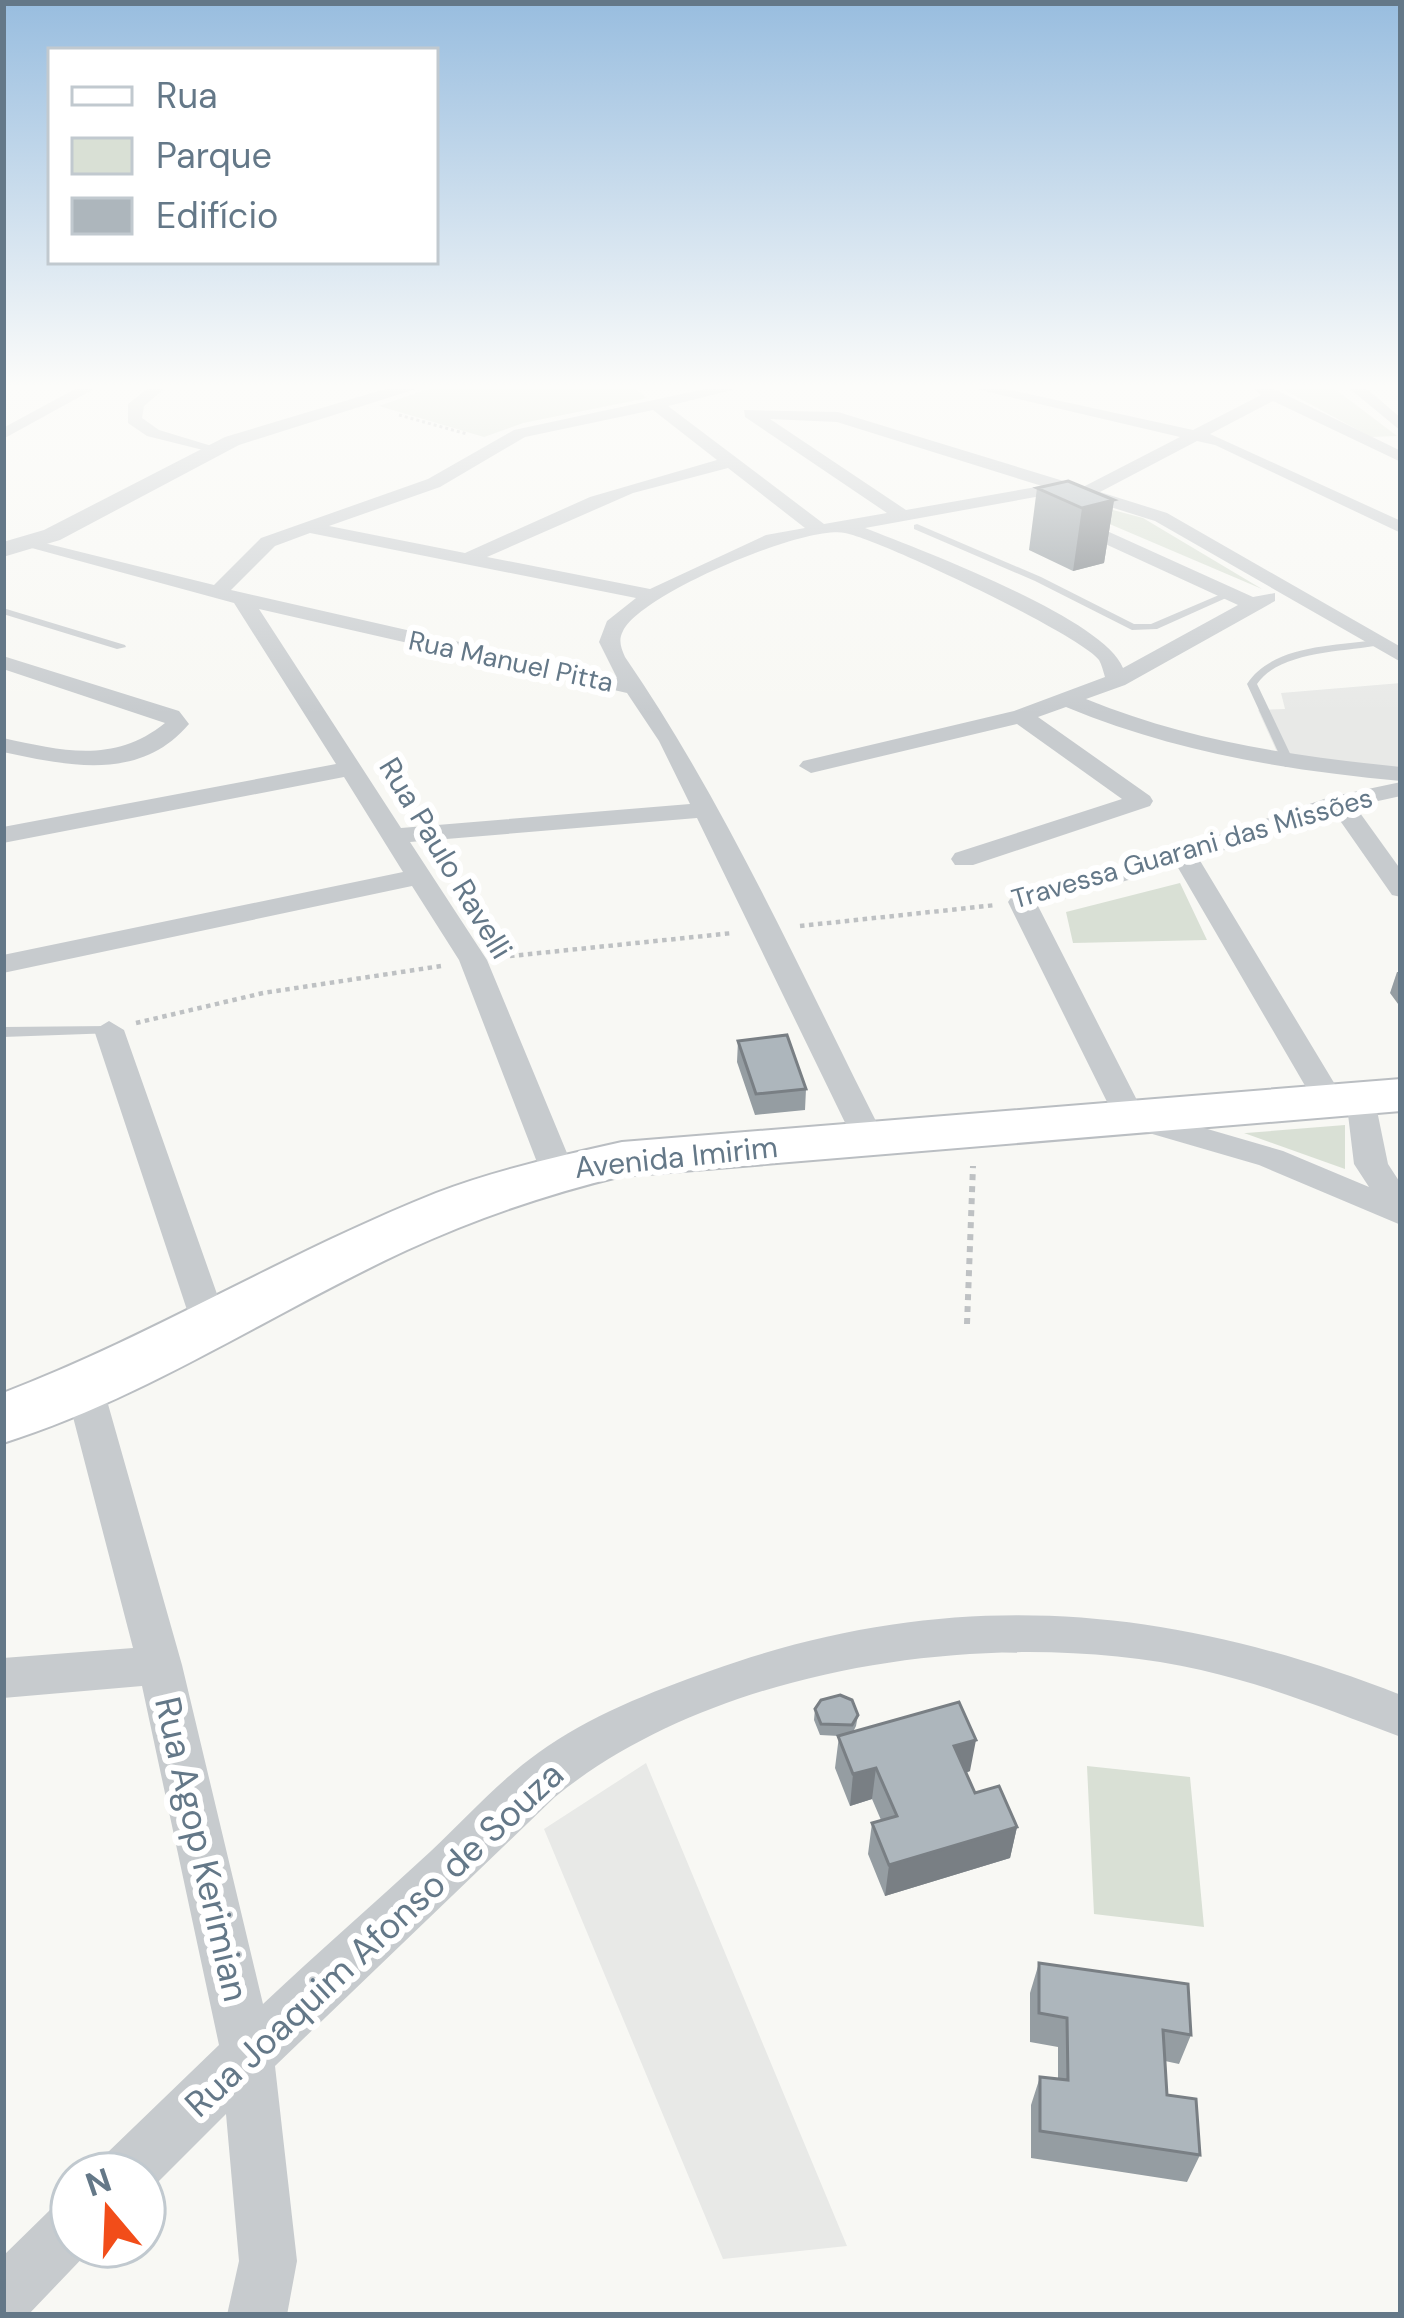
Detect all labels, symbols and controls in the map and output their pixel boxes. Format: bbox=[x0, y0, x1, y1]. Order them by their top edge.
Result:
legend bbox=[48, 48, 438, 264]
text: Rua bbox=[156, 72, 218, 119]
text: Parque bbox=[156, 132, 272, 179]
text: Edifício bbox=[156, 192, 278, 239]
street label: Rua Manuel Pitta bbox=[405, 622, 617, 700]
street label: Rua Paulo Ravelli bbox=[371, 750, 521, 966]
street label: Travessa Guarani das Missões bbox=[1008, 780, 1376, 916]
street label: Avenida Imirim bbox=[573, 1127, 779, 1187]
street label: Rua Agop Kerimian bbox=[144, 1692, 260, 2006]
street label: Rua Joaquim Afonso de Souza bbox=[175, 1751, 573, 2127]
north arrow bbox=[48, 2150, 168, 2270]
text: N bbox=[80, 2158, 117, 2206]

